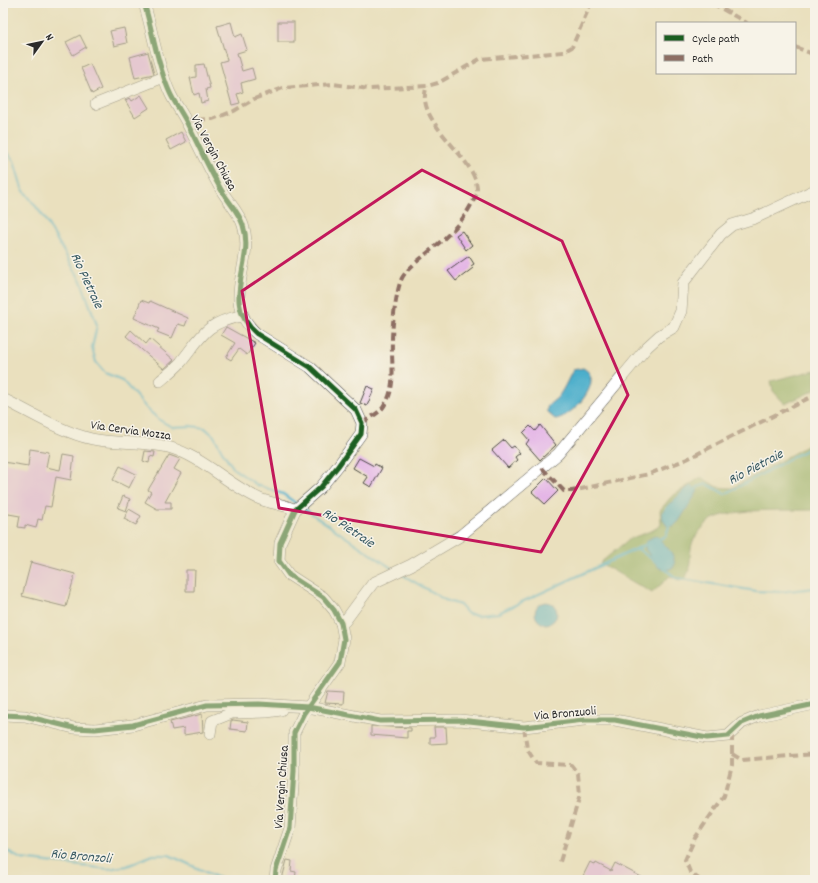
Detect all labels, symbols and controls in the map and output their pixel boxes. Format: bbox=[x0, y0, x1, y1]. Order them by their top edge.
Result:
north arrow bbox=[22, 22, 62, 62]
legend bbox=[656, 22, 796, 74]
text: N bbox=[41, 31, 57, 45]
text: Cycle path bbox=[692, 31, 740, 48]
text: Path bbox=[692, 51, 713, 68]
street label: Via Vergin Chiusa bbox=[185, 112, 241, 195]
water label: Rio Pietraie bbox=[65, 250, 108, 313]
street label: Via Cervia Mozza bbox=[89, 416, 173, 447]
water label: Rio Pietraie bbox=[725, 445, 788, 491]
water label: Rio Pietraie bbox=[318, 504, 379, 554]
street label: Via Bronzuoli bbox=[533, 702, 598, 727]
street label: Via Vergin Chiusa bbox=[270, 744, 295, 829]
water label: Rio Bronzoli bbox=[50, 844, 114, 870]

